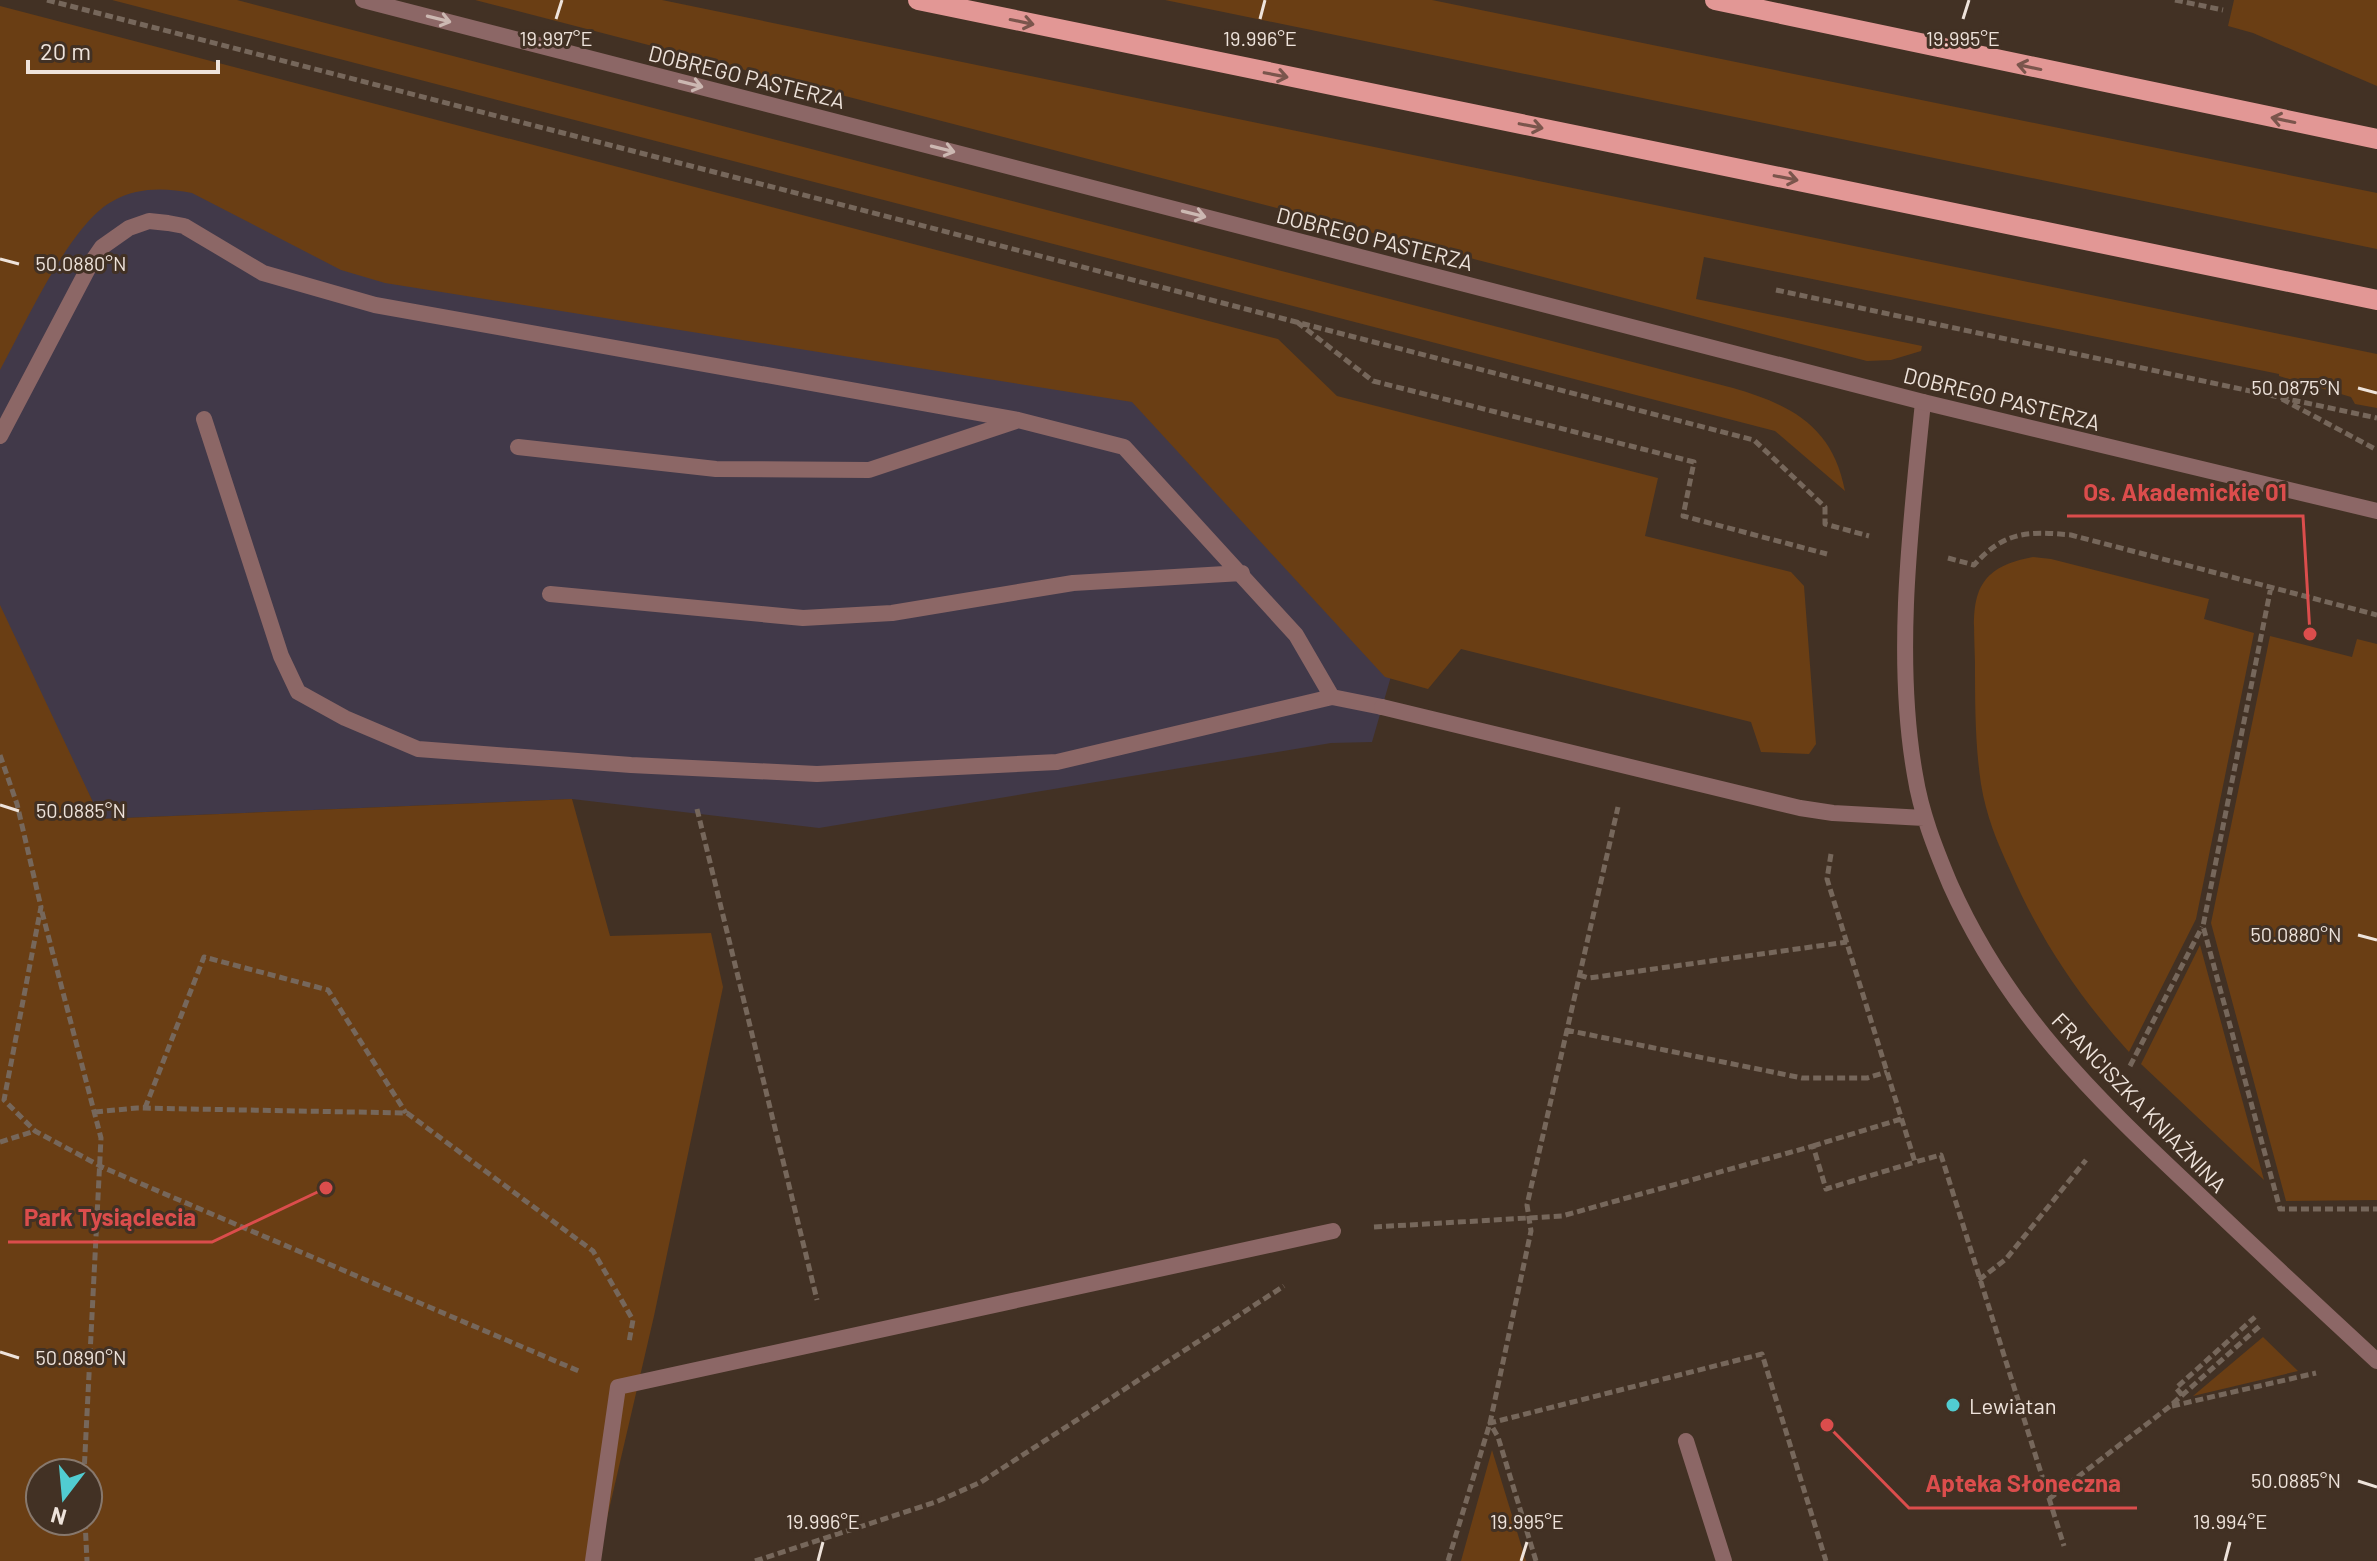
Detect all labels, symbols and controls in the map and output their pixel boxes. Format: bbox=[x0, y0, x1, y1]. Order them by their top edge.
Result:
one-way arrow bbox=[426, 13, 451, 28]
one-way arrow bbox=[1009, 15, 1034, 30]
scale bar bbox=[28, 24, 218, 74]
text: 19.997°E bbox=[520, 26, 593, 50]
text: 19.996°E bbox=[1223, 26, 1297, 50]
text: 19.995°E bbox=[1926, 26, 2000, 50]
text: 20 m bbox=[40, 36, 91, 65]
street label: DOBREGO PASTERZA bbox=[646, 39, 848, 113]
one-way arrow bbox=[2016, 58, 2042, 73]
one-way arrow bbox=[1263, 68, 1289, 83]
one-way arrow bbox=[677, 78, 703, 93]
one-way arrow bbox=[2271, 112, 2297, 127]
one-way arrow bbox=[1518, 120, 1544, 135]
one-way arrow bbox=[929, 143, 955, 158]
one-way arrow bbox=[1773, 171, 1798, 186]
street label: DOBREGO PASTERZA bbox=[1274, 201, 1476, 275]
one-way arrow bbox=[1181, 208, 1207, 223]
text: 50.0880°N bbox=[35, 251, 127, 275]
street label: DOBREGO PASTERZA bbox=[1901, 361, 2103, 435]
text: 50.0875°N bbox=[2251, 375, 2341, 399]
callout: Os. Akademickie 01 bbox=[2067, 468, 2303, 516]
text: Os. Akademickie 01 bbox=[2083, 477, 2287, 506]
text: 50.0885°N bbox=[36, 798, 126, 822]
text: 50.0880°N bbox=[2250, 922, 2342, 946]
street label: FRANCISZKA KNIAŹNINA bbox=[2047, 1007, 2233, 1197]
callout: Park Tysiąclecia bbox=[8, 1194, 212, 1242]
text: Park Tysiąclecia bbox=[24, 1202, 196, 1231]
text: 50.0890°N bbox=[35, 1345, 127, 1369]
place label: Lewiatan bbox=[1969, 1392, 2057, 1418]
marker: Lewiatan bbox=[1944, 1396, 1962, 1414]
north arrow bbox=[24, 1457, 104, 1537]
callout: Apteka Słoneczna bbox=[1909, 1460, 2137, 1508]
text: Apteka Słoneczna bbox=[1925, 1468, 2121, 1497]
text: 50.0885°N bbox=[2251, 1468, 2341, 1492]
text: N bbox=[48, 1503, 69, 1532]
text: 19.996°E bbox=[786, 1509, 860, 1533]
text: 19.995°E bbox=[1490, 1509, 1564, 1533]
text: 19.994°E bbox=[2193, 1509, 2267, 1533]

